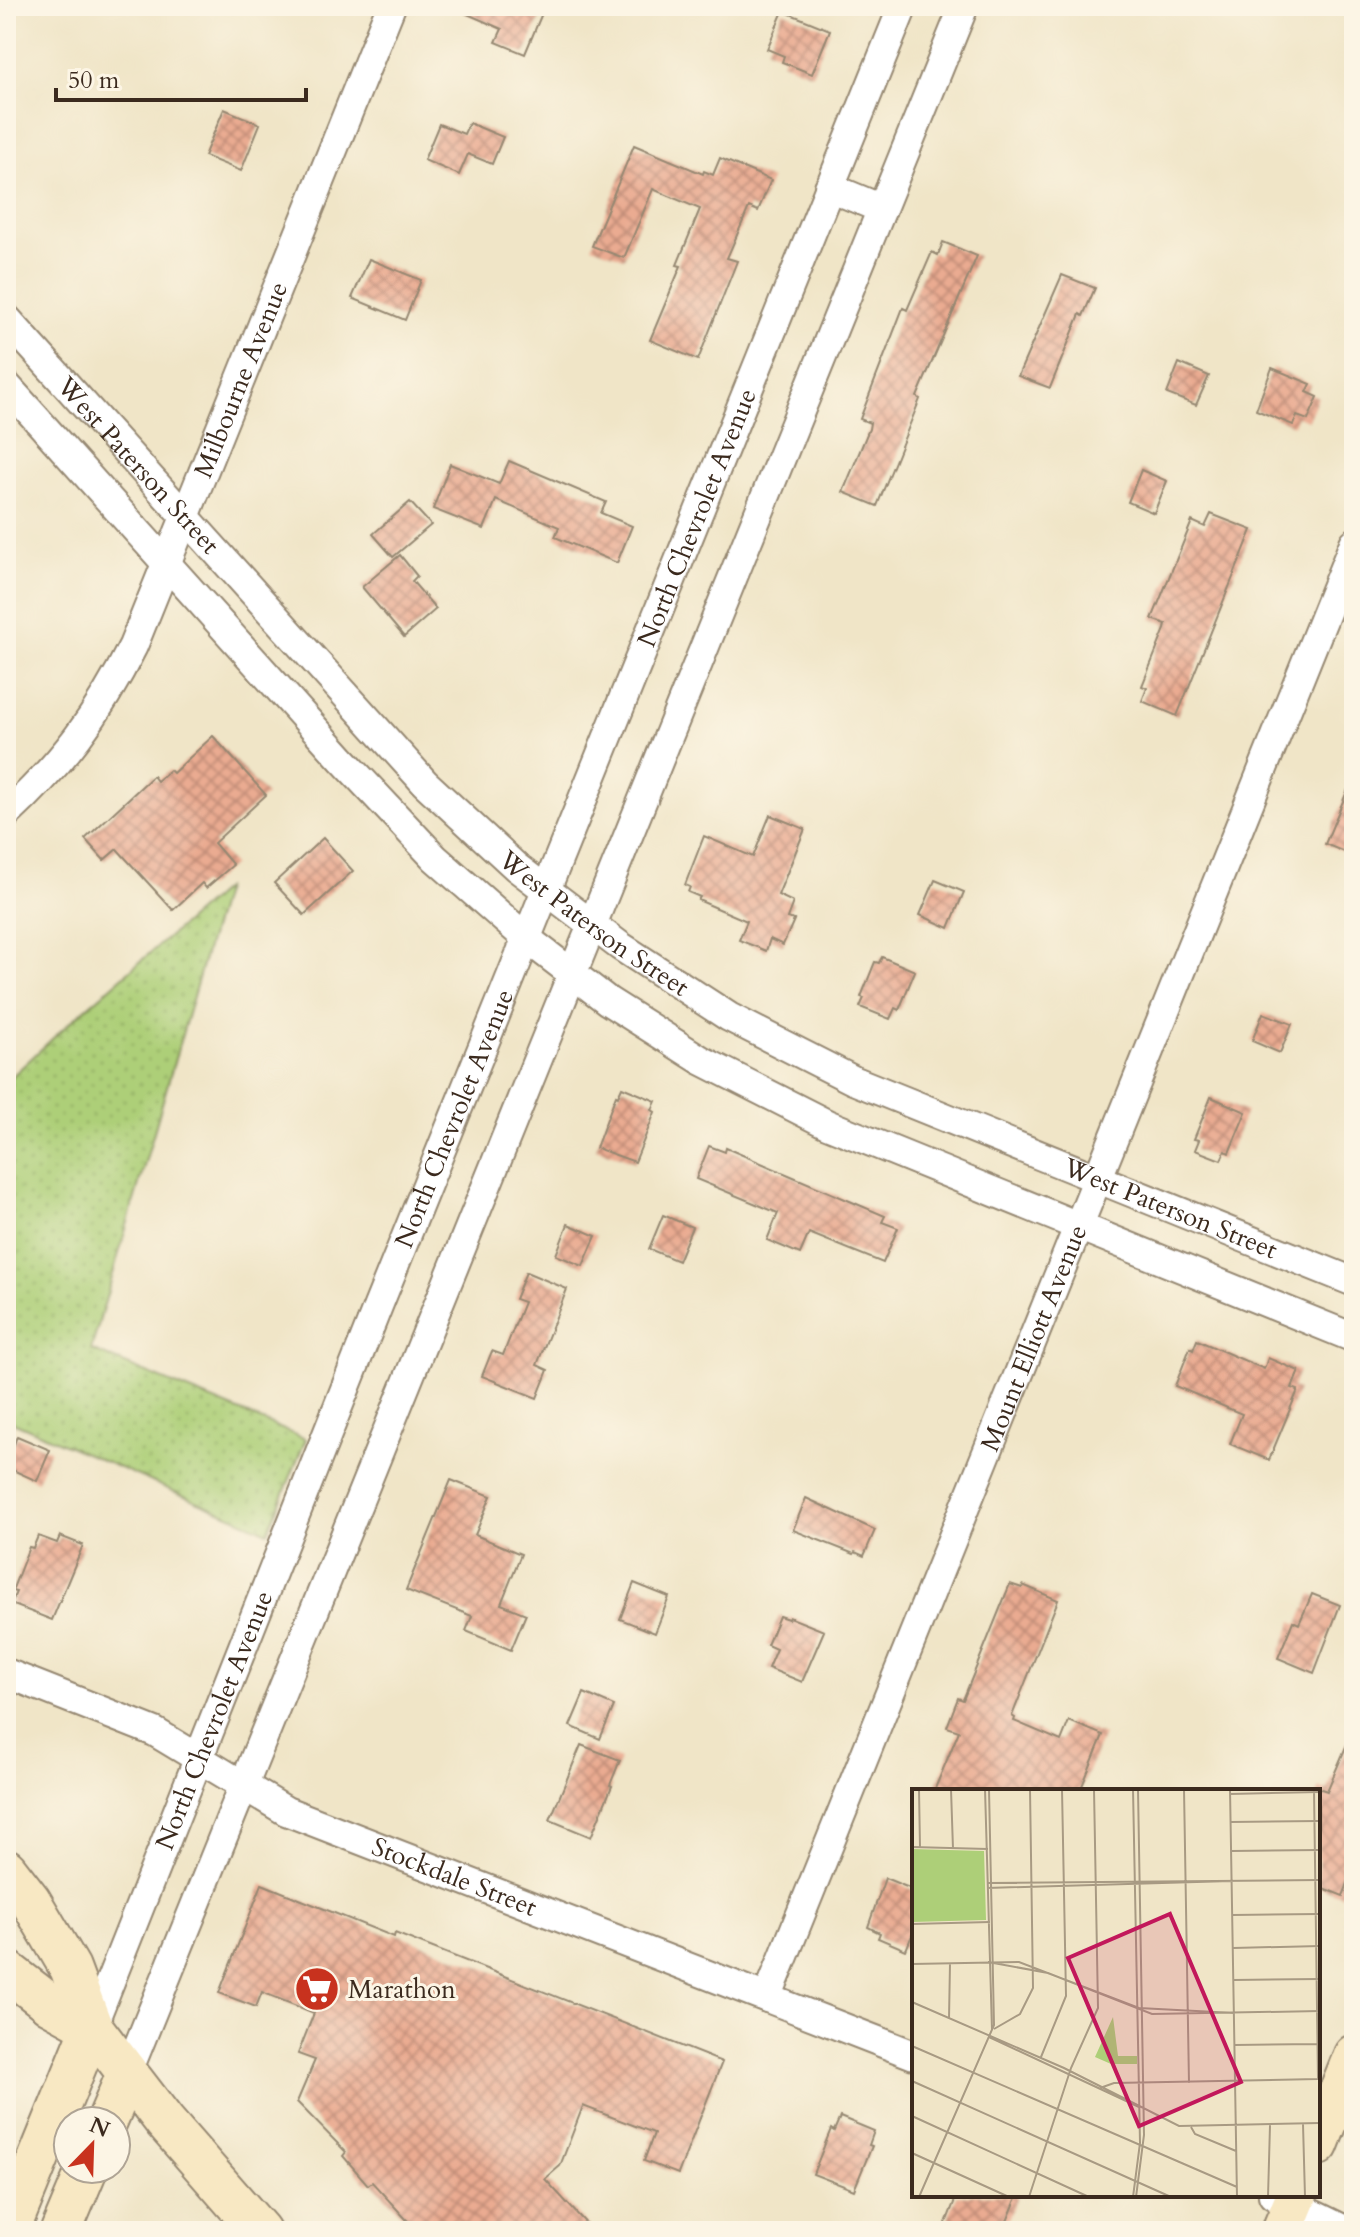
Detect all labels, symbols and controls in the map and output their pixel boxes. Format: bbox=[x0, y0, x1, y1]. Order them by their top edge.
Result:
scale bar bbox=[56, 52, 306, 102]
text: 50 m bbox=[68, 64, 120, 97]
street label: Milbourne Avenue bbox=[185, 276, 296, 483]
street label: West Paterson Street bbox=[49, 368, 228, 561]
street label: North Chevrolet Avenue bbox=[629, 383, 764, 652]
street label: West Paterson Street bbox=[490, 842, 696, 1004]
street label: North Chevrolet Avenue bbox=[386, 984, 522, 1253]
street label: West Paterson Street bbox=[1058, 1149, 1283, 1267]
street label: Mount Elliott Avenue bbox=[972, 1219, 1095, 1456]
street label: North Chevrolet Avenue bbox=[147, 1586, 281, 1855]
inset map bbox=[912, 1789, 1320, 2197]
street label: Stockdale Street bbox=[367, 1829, 542, 1924]
supermarket icon: Marathon bbox=[293, 1965, 341, 2013]
place label: Marathon bbox=[348, 1972, 456, 2007]
north arrow bbox=[52, 2105, 132, 2185]
text: N bbox=[85, 2110, 114, 2145]

